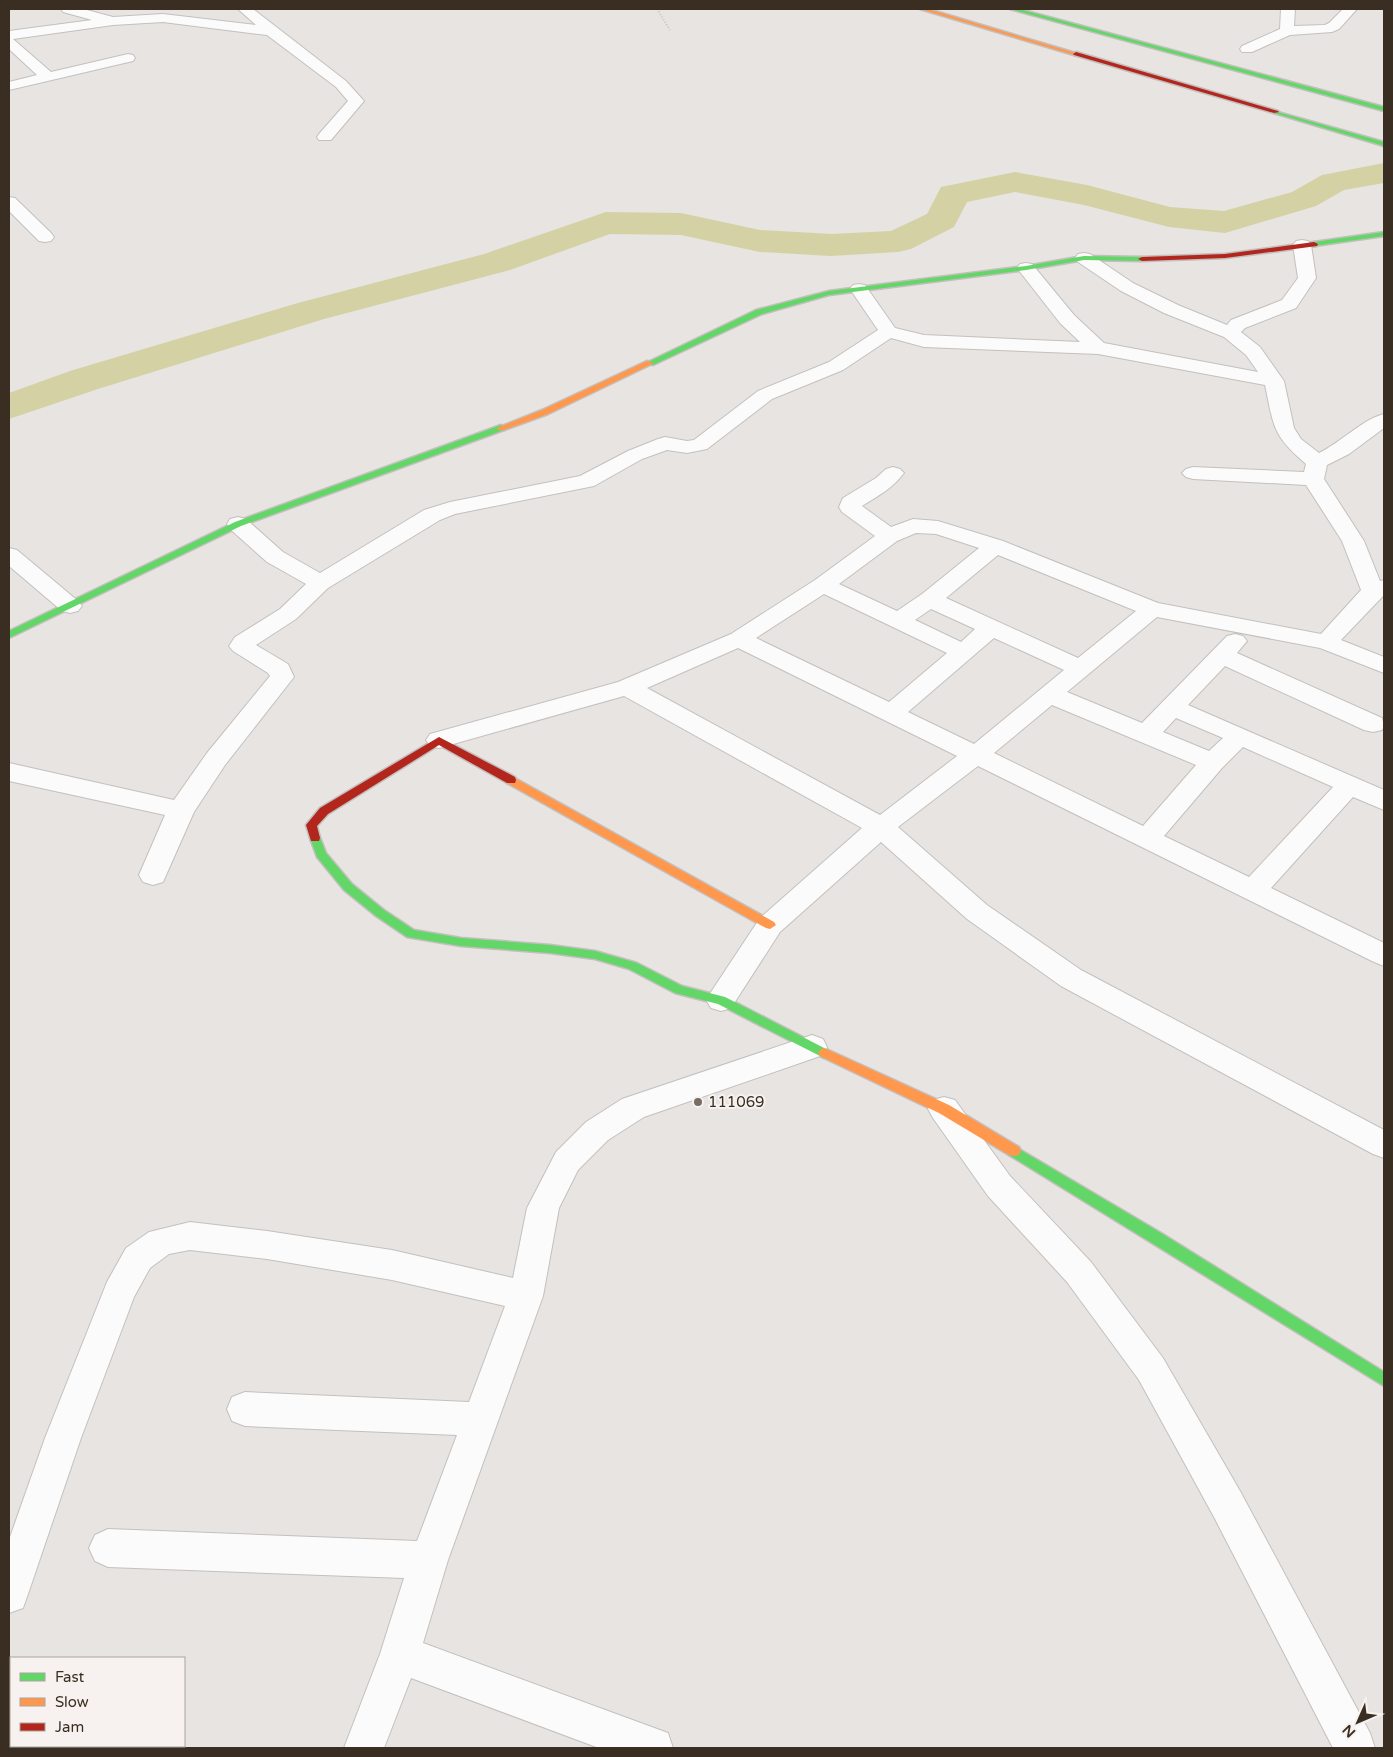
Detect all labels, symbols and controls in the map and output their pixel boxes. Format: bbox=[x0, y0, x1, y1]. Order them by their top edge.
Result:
place label: 111069 bbox=[708, 1093, 765, 1111]
marker: 111069 bbox=[692, 1096, 704, 1108]
legend bbox=[10, 1657, 185, 1747]
text: Fast bbox=[55, 1668, 85, 1686]
text: Slow bbox=[55, 1693, 89, 1711]
north arrow bbox=[1333, 1697, 1383, 1747]
text: Jam bbox=[55, 1718, 84, 1736]
text: N bbox=[1339, 1721, 1359, 1741]

